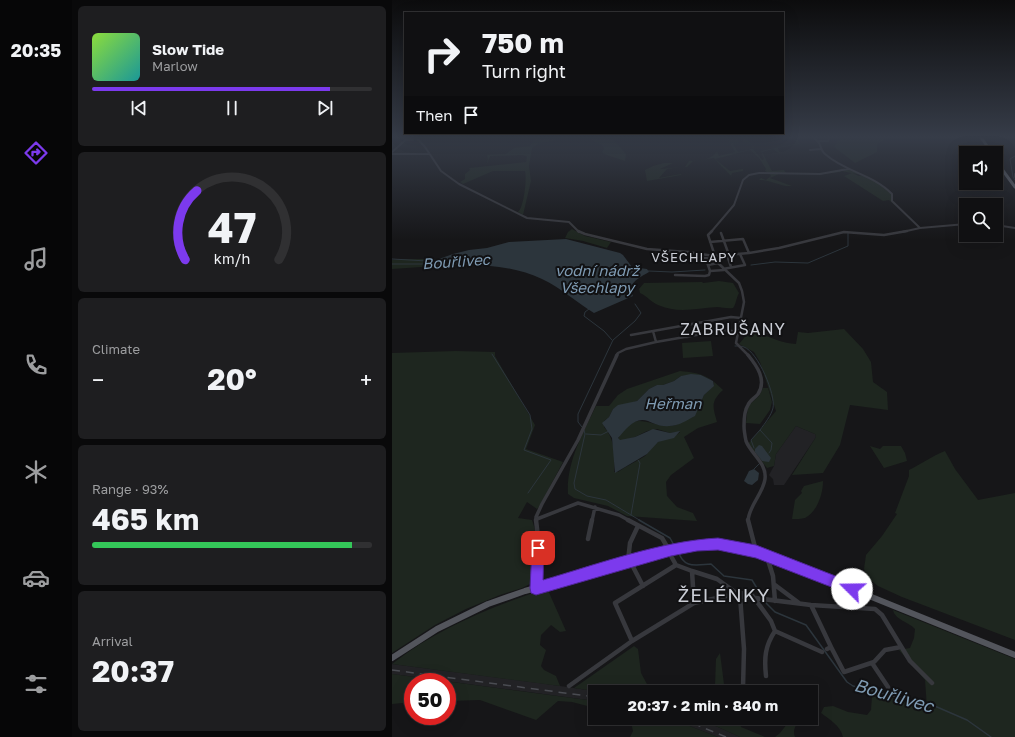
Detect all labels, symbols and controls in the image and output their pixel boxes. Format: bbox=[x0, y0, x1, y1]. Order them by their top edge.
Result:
text: 750 m bbox=[482, 26, 564, 59]
icon: right bbox=[416, 28, 468, 80]
text: 20:35 bbox=[11, 39, 61, 61]
text: Slow Tide bbox=[152, 40, 224, 58]
text: Marlow bbox=[152, 58, 198, 74]
text: Turn right bbox=[482, 60, 566, 82]
icon: previous bbox=[128, 97, 150, 119]
icon: pause bbox=[221, 97, 243, 119]
icon: next bbox=[314, 97, 336, 119]
icon: arrive bbox=[460, 104, 482, 126]
text: Then bbox=[416, 106, 452, 124]
icon: directions bbox=[22, 139, 50, 167]
map controls bbox=[959, 146, 1003, 242]
button: sound bbox=[959, 146, 1003, 190]
button: search bbox=[959, 198, 1003, 242]
text: 47 bbox=[208, 202, 256, 252]
icon: music bbox=[22, 245, 50, 273]
district label: VŠECHLAPY bbox=[651, 249, 737, 265]
text: km/h bbox=[214, 250, 250, 267]
water label: Bouřlivec bbox=[422, 250, 491, 272]
water label: vodní nádrž Všechlapy bbox=[555, 261, 640, 297]
district label: ZABRUŠANY bbox=[680, 319, 786, 339]
text: Climate bbox=[92, 341, 140, 357]
icon: phone bbox=[22, 351, 50, 379]
text: 20° bbox=[207, 361, 257, 397]
text: − bbox=[92, 366, 104, 393]
text: + bbox=[360, 366, 372, 393]
water label: Heřman bbox=[645, 394, 702, 412]
icon: climate bbox=[22, 458, 50, 486]
text: Range · 93% bbox=[92, 481, 168, 497]
text: 465 km bbox=[92, 501, 199, 537]
pin bbox=[521, 531, 555, 565]
icon: arrive bbox=[527, 537, 549, 559]
icon: car bbox=[22, 564, 50, 592]
position arrow bbox=[831, 568, 873, 610]
district label: ŽELÉNKY bbox=[678, 583, 770, 606]
text: Arrival bbox=[92, 633, 133, 649]
text: 20:37 bbox=[92, 653, 174, 689]
icon: filters bbox=[22, 670, 50, 698]
speed limit sign: 50 bbox=[404, 673, 456, 725]
water label: Bouřlivec bbox=[852, 673, 937, 717]
text: 20:37 · 2 min · 840 m bbox=[628, 696, 778, 714]

